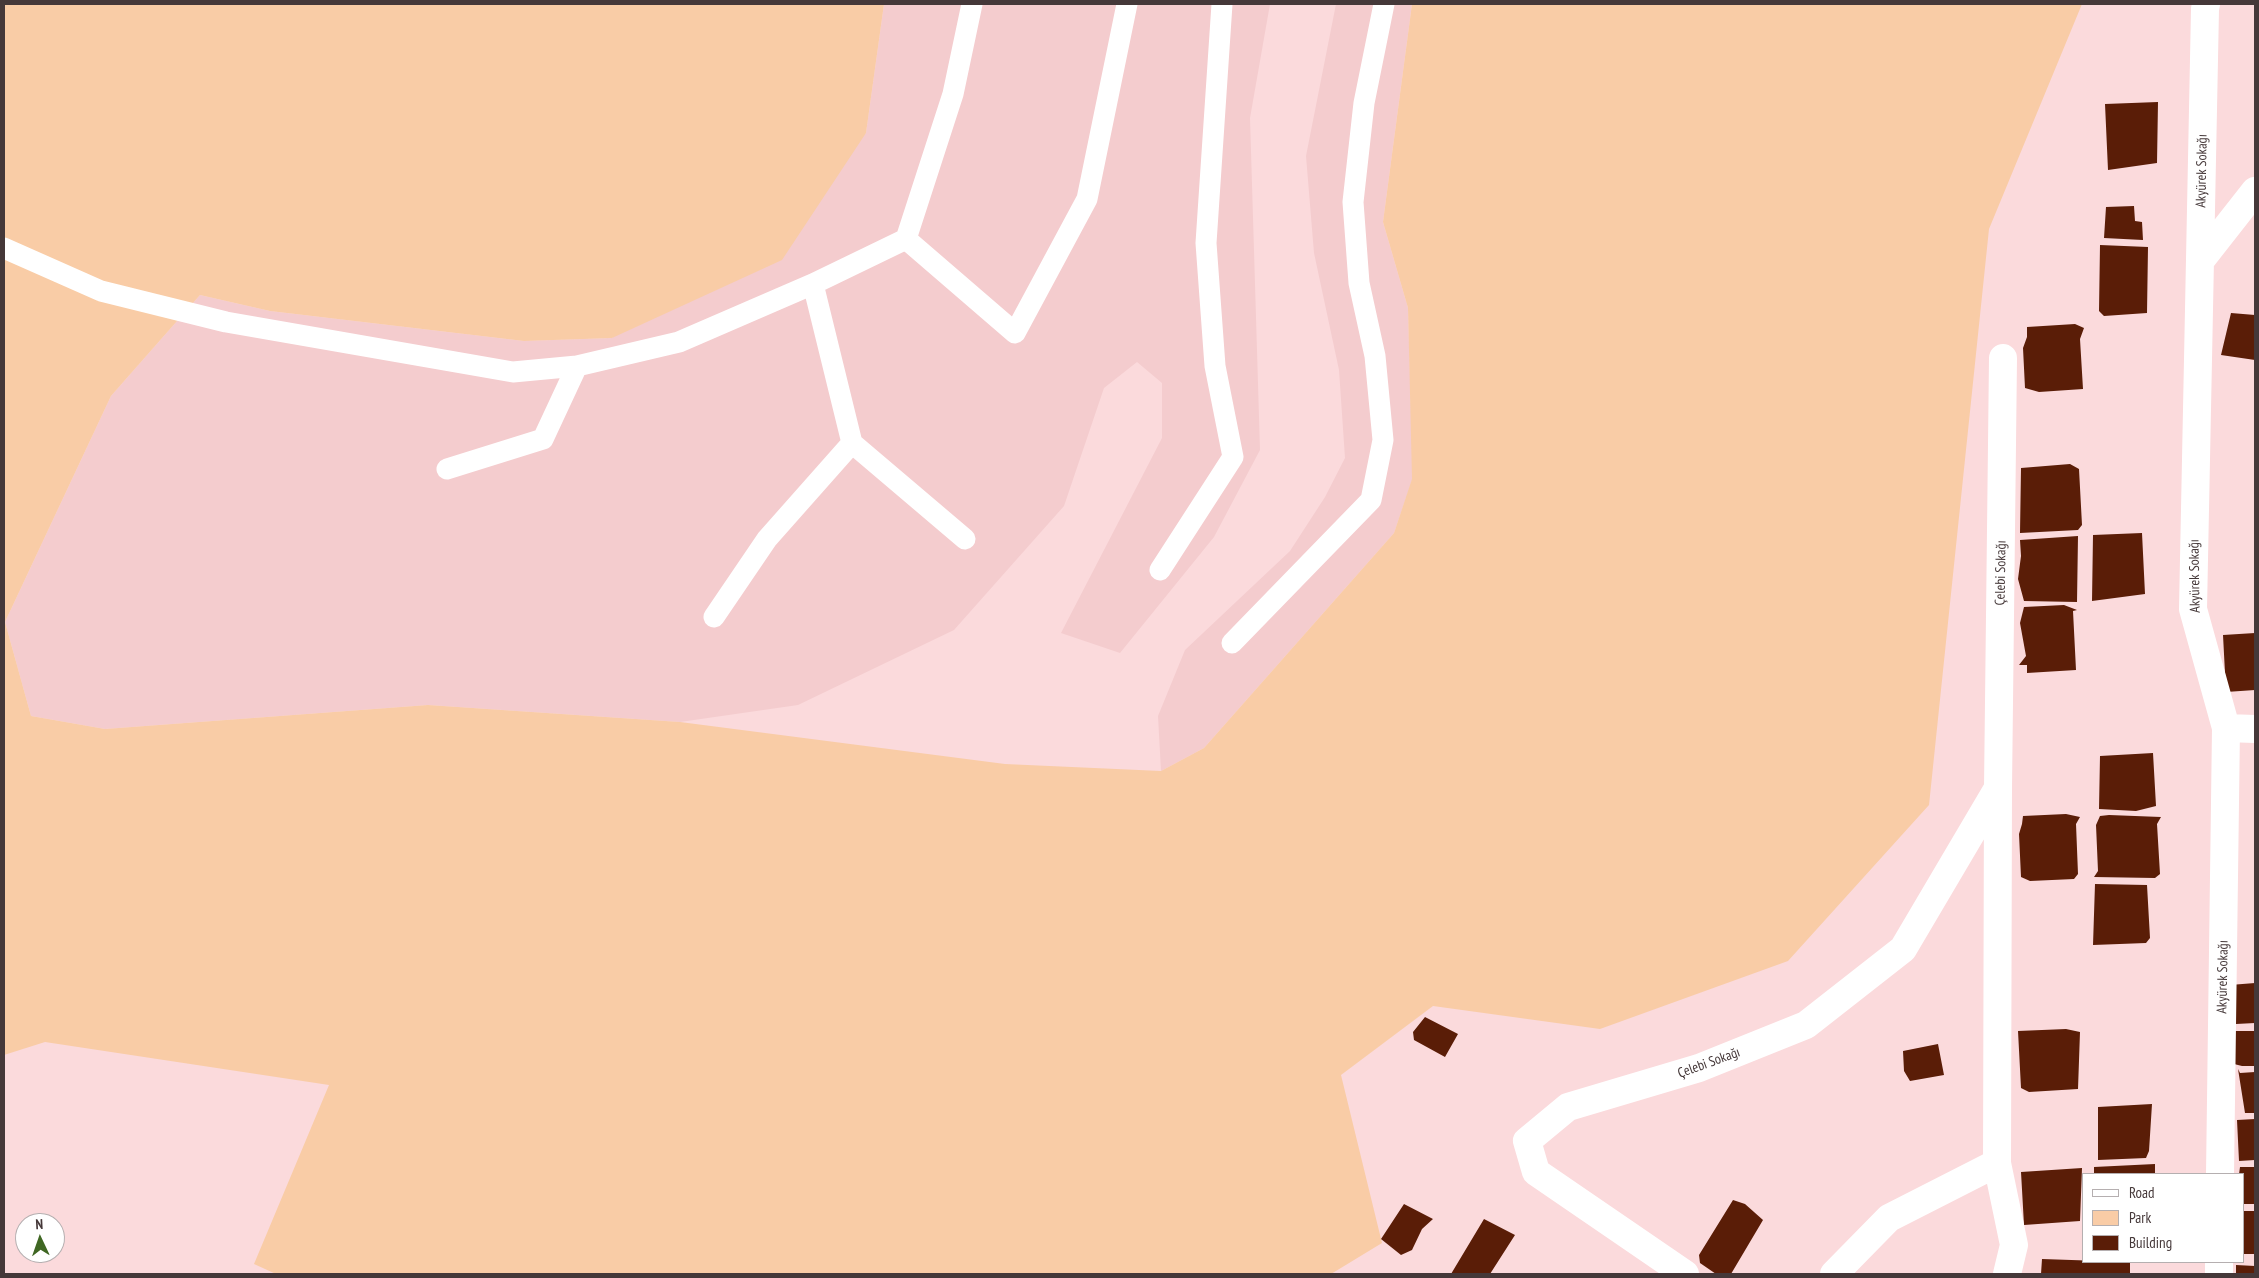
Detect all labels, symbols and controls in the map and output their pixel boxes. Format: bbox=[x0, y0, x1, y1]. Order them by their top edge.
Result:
street label: Akyürek Sokağı bbox=[2193, 134, 2211, 208]
street label: Akyürek Sokağı bbox=[2186, 539, 2204, 613]
street label: Çelebi Sokağı bbox=[1992, 540, 2010, 606]
street label: Akyürek Sokağı bbox=[2214, 940, 2232, 1014]
street label: Çelebi Sokağı bbox=[1676, 1044, 1742, 1082]
legend bbox=[2082, 1173, 2244, 1263]
text: Road bbox=[2129, 1183, 2155, 1202]
text: Park bbox=[2129, 1208, 2151, 1227]
north arrow bbox=[15, 1213, 65, 1263]
text: N bbox=[35, 1215, 44, 1233]
text: Building bbox=[2129, 1233, 2172, 1252]

